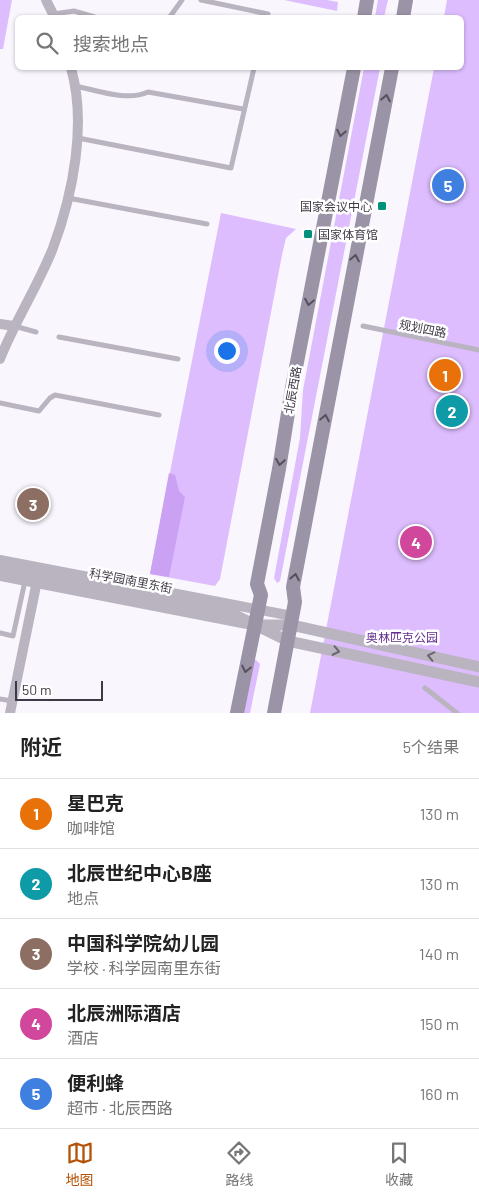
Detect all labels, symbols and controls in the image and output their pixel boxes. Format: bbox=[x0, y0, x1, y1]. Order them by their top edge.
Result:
search box bbox=[15, 15, 464, 70]
icon: search bbox=[33, 29, 61, 57]
text: 搜索地点 bbox=[73, 32, 149, 55]
one-way arrow bbox=[380, 94, 391, 103]
one-way arrow bbox=[337, 128, 347, 137]
pin: 5 bbox=[432, 166, 464, 204]
place label: 国家会议中心 bbox=[300, 199, 372, 213]
marker: 国家会议中心 bbox=[376, 200, 388, 212]
place label: 国家体育馆 bbox=[318, 227, 378, 241]
marker: 国家体育馆 bbox=[302, 228, 314, 240]
one-way arrow bbox=[350, 254, 360, 262]
one-way arrow bbox=[304, 298, 314, 306]
street label: 规划四路 bbox=[398, 317, 448, 339]
your location bbox=[214, 338, 240, 364]
pin: 1 bbox=[429, 356, 461, 394]
street label: 北辰西路 bbox=[281, 365, 303, 415]
pin: 2 bbox=[436, 392, 468, 430]
one-way arrow bbox=[319, 413, 330, 422]
one-way arrow bbox=[276, 458, 286, 466]
pin: 3 bbox=[17, 485, 49, 523]
pin: 4 bbox=[400, 523, 432, 561]
street label: 科学园南里东街 bbox=[88, 565, 174, 595]
one-way arrow bbox=[289, 573, 299, 582]
park label: 奥林匹克公园 bbox=[366, 630, 438, 644]
one-way arrow bbox=[331, 645, 340, 656]
one-way arrow bbox=[427, 651, 436, 662]
one-way arrow bbox=[242, 665, 252, 674]
scale bar bbox=[15, 678, 102, 701]
text: 50 m bbox=[22, 681, 51, 698]
text: 附近 bbox=[20, 734, 62, 759]
text: 5个结果 bbox=[403, 737, 459, 756]
text: 星巴克 bbox=[67, 791, 124, 814]
text: 1 bbox=[33, 804, 39, 823]
text: 130 m bbox=[420, 804, 459, 823]
text: 咖啡馆 bbox=[67, 818, 115, 837]
text: 北辰世纪中心B座 bbox=[67, 861, 212, 884]
text: 2 bbox=[32, 874, 40, 893]
text: 130 m bbox=[420, 874, 459, 893]
text: 地点 bbox=[67, 888, 99, 907]
text: 中国科学院幼儿园 bbox=[67, 931, 219, 954]
text: 3 bbox=[32, 944, 40, 963]
text: 140 m bbox=[419, 944, 459, 963]
text: 学校 · 科学园南里东街 bbox=[67, 958, 221, 977]
text: 北辰洲际酒店 bbox=[67, 1001, 181, 1024]
text: 4 bbox=[31, 1014, 41, 1033]
text: 150 m bbox=[420, 1014, 459, 1033]
text: 酒店 bbox=[67, 1028, 99, 1047]
text: 便利蜂 bbox=[67, 1071, 124, 1094]
text: 5 bbox=[32, 1084, 40, 1103]
text: 160 m bbox=[420, 1084, 459, 1103]
text: 超市 · 北辰西路 bbox=[67, 1098, 173, 1117]
tab: 地图 bbox=[66, 1139, 94, 1189]
tab: 路线 bbox=[225, 1139, 253, 1189]
tab: 收藏 bbox=[385, 1139, 413, 1189]

